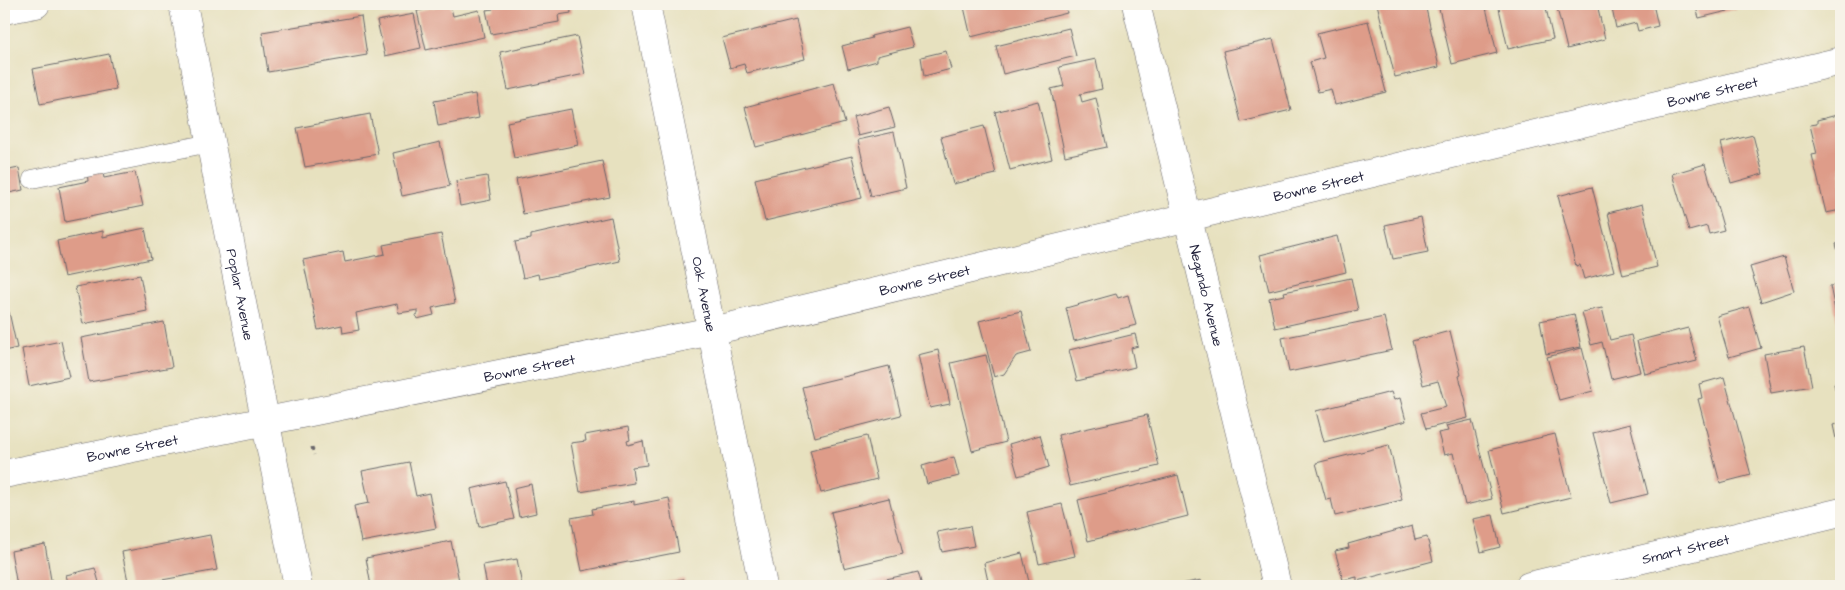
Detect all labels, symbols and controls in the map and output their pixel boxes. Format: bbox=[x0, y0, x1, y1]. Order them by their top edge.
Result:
street label: Bowne Street bbox=[1665, 72, 1760, 113]
street label: Bowne Street bbox=[1271, 166, 1366, 207]
street label: Negundo Avenue bbox=[1184, 243, 1228, 349]
street label: Poplar Avenue bbox=[221, 247, 258, 342]
street label: Oak Avenue bbox=[686, 255, 721, 334]
street label: Bowne Street bbox=[878, 261, 973, 302]
street label: Bowne Street bbox=[482, 350, 577, 388]
street label: Bowne Street bbox=[85, 430, 180, 468]
street label: Smart Street bbox=[1640, 530, 1732, 570]

